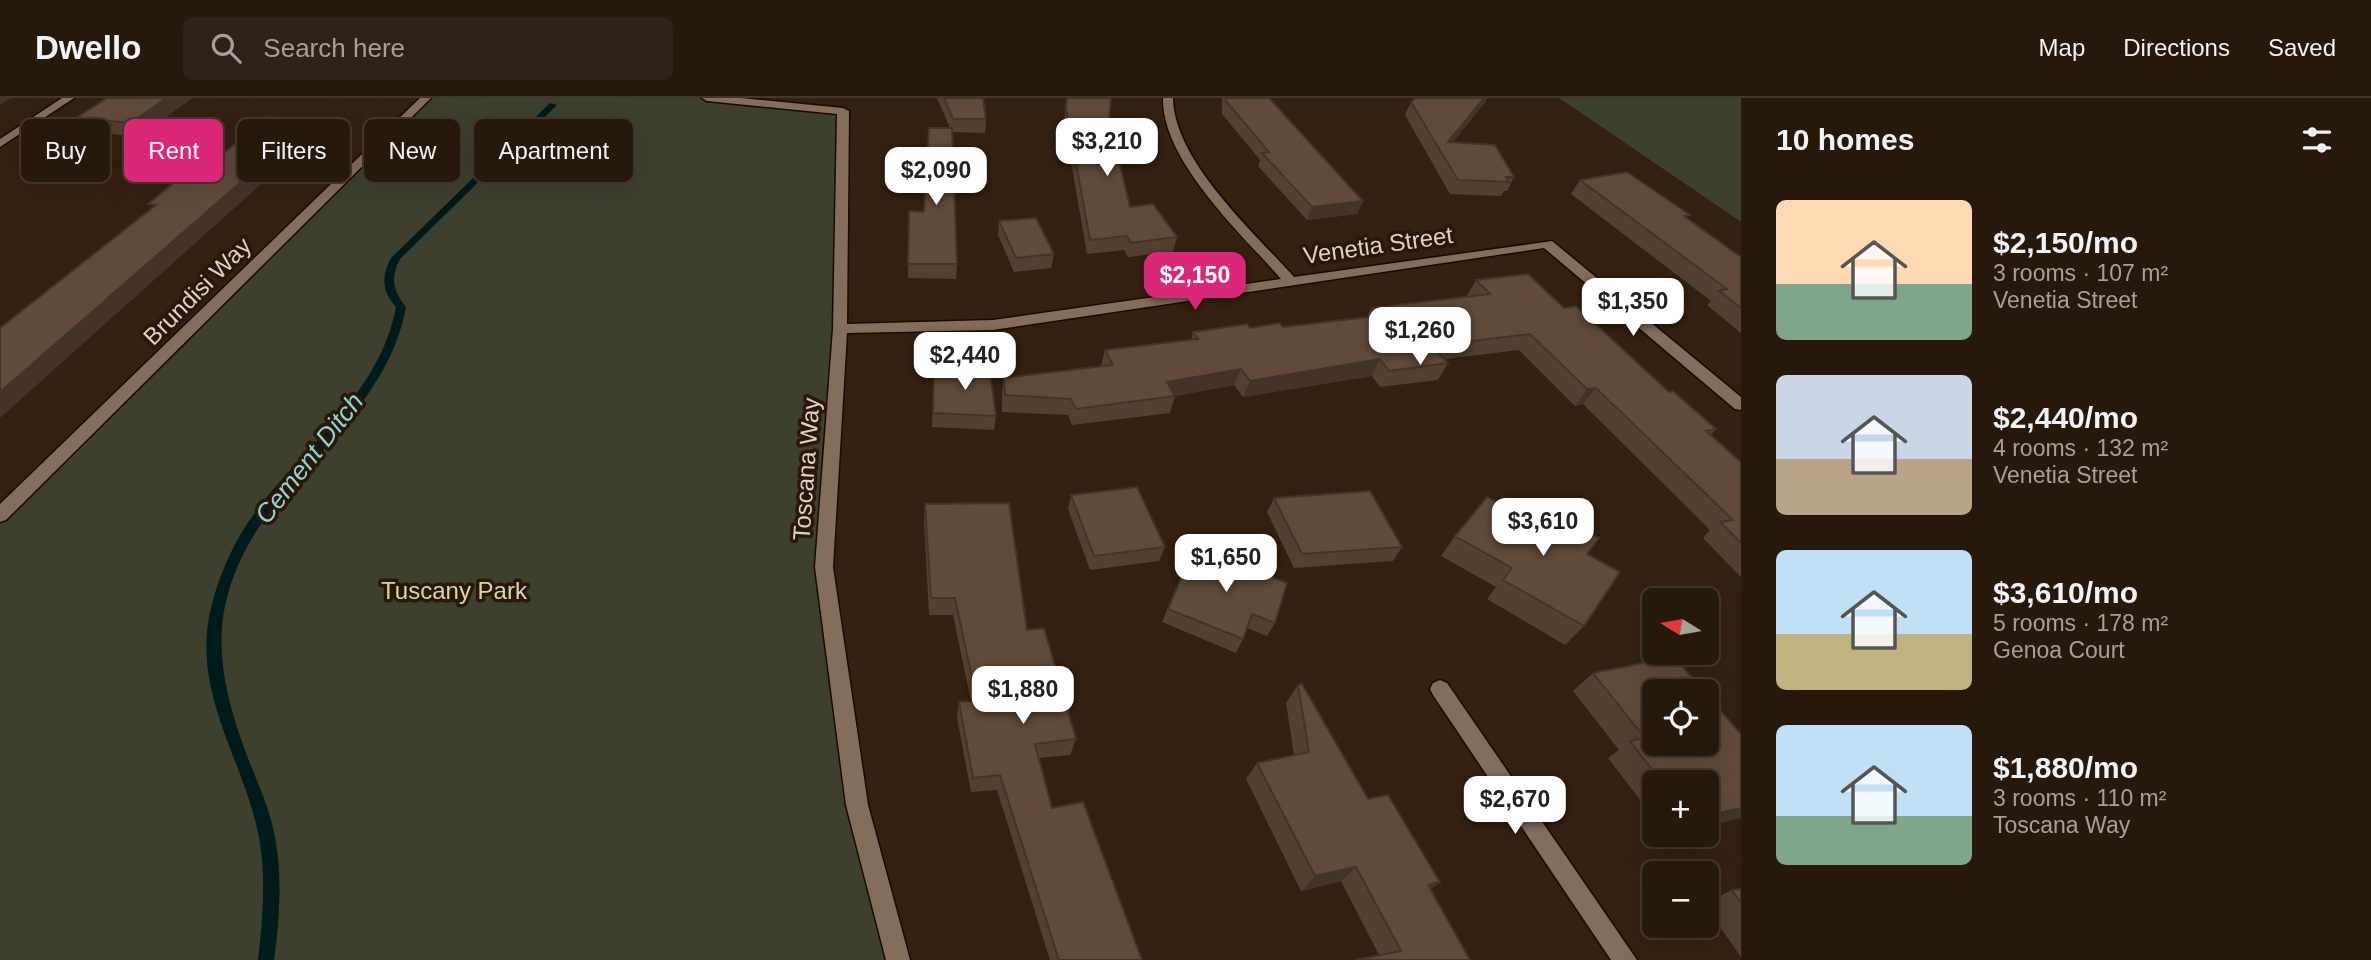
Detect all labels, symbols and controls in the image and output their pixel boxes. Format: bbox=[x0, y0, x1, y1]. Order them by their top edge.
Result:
search box bbox=[183, 17, 673, 80]
text: Dwello bbox=[35, 29, 141, 66]
icon: search bbox=[207, 29, 245, 67]
text: Search here bbox=[263, 33, 405, 63]
text: Map bbox=[2039, 34, 2085, 61]
text: Directions bbox=[2123, 34, 2230, 61]
text: Saved bbox=[2268, 34, 2336, 61]
pin: $3,210 bbox=[1050, 118, 1164, 178]
chip: Buy bbox=[21, 119, 110, 182]
chip: Rent bbox=[124, 119, 223, 182]
chip: Filters bbox=[237, 119, 350, 182]
chip: New bbox=[364, 119, 460, 182]
chip: Apartment bbox=[474, 119, 633, 182]
icon: filters bbox=[2298, 121, 2336, 159]
text: 10 homes bbox=[1776, 123, 1914, 156]
text: $3,210 bbox=[1072, 128, 1142, 154]
pin: $2,090 bbox=[879, 148, 993, 207]
text: $2,090 bbox=[901, 157, 971, 183]
street label: Venetia Street bbox=[1301, 221, 1455, 269]
text: $2,150/mo bbox=[1993, 226, 2138, 259]
icon: home bbox=[1832, 228, 1916, 312]
street label: Brundisi Way bbox=[138, 232, 256, 350]
pin: $2,150 bbox=[1138, 252, 1252, 312]
text: 3 rooms · 107 m² bbox=[1993, 260, 2168, 286]
text: $2,150 bbox=[1160, 262, 1230, 288]
pin: $1,350 bbox=[1576, 278, 1690, 338]
text: Venetia Street bbox=[1993, 287, 2138, 313]
text: $1,350 bbox=[1598, 288, 1668, 314]
pin: $1,260 bbox=[1363, 308, 1477, 367]
text: $1,260 bbox=[1385, 317, 1455, 343]
pin: $2,440 bbox=[908, 332, 1022, 392]
text: $2,440 bbox=[930, 342, 1000, 368]
water label: Cement Ditch bbox=[249, 387, 369, 529]
street label: Toscana Way bbox=[788, 397, 824, 541]
text: $2,440/mo bbox=[1993, 401, 2138, 434]
icon: home bbox=[1832, 403, 1916, 487]
text: 4 rooms · 132 m² bbox=[1993, 435, 2168, 461]
text: Venetia Street bbox=[1993, 462, 2138, 488]
pin: $3,610 bbox=[1486, 498, 1600, 558]
text: $3,610 bbox=[1508, 508, 1578, 534]
pin: $1,650 bbox=[1169, 534, 1283, 594]
text: $1,650 bbox=[1191, 544, 1261, 570]
text: $3,610/mo bbox=[1993, 576, 2138, 609]
park label: Tuscany Park bbox=[381, 577, 528, 604]
icon: home bbox=[1832, 578, 1916, 662]
north arrow bbox=[1642, 588, 1718, 665]
map controls bbox=[1642, 588, 1719, 938]
text: 5 rooms · 178 m² bbox=[1993, 610, 2168, 636]
text: Genoa Court bbox=[1993, 637, 2125, 663]
pin: $1,880 bbox=[966, 666, 1080, 726]
text: $1,880 bbox=[988, 676, 1058, 702]
button: locate bbox=[1642, 679, 1719, 756]
text: $1,880/mo bbox=[1993, 751, 2138, 784]
icon: home bbox=[1832, 753, 1916, 837]
button: + bbox=[1642, 770, 1719, 847]
pin: $2,670 bbox=[1458, 776, 1572, 836]
text: 3 rooms · 110 m² bbox=[1993, 785, 2166, 811]
text: $2,670 bbox=[1480, 786, 1550, 812]
text: Toscana Way bbox=[1993, 812, 2130, 838]
button: − bbox=[1642, 861, 1719, 938]

